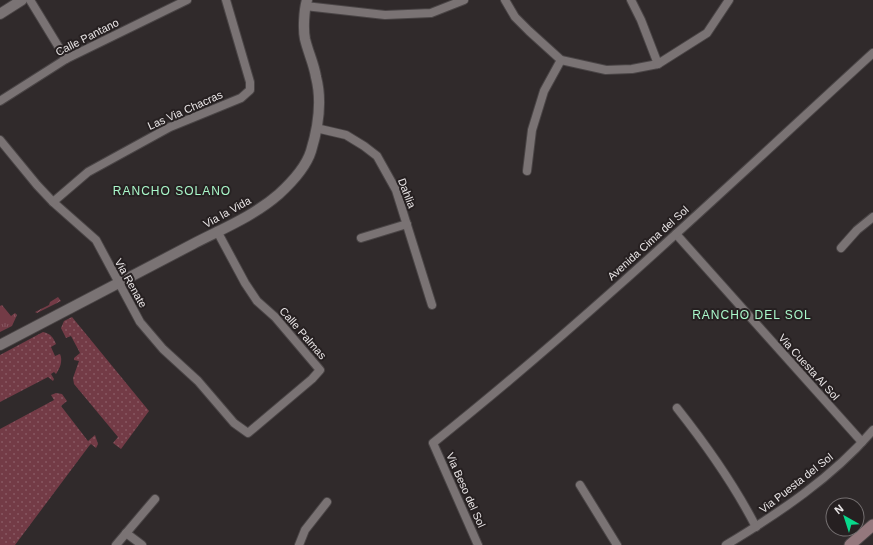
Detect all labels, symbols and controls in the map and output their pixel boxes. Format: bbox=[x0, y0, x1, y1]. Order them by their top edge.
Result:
street label: Calle Pantano bbox=[53, 16, 121, 58]
street label: Las Via Chacras bbox=[146, 88, 225, 132]
street label: Dahlia bbox=[396, 176, 419, 211]
district label: RANCHO SOLANO bbox=[113, 184, 231, 198]
street label: Via la Vida bbox=[201, 194, 253, 230]
street label: Avenida Cima del Sol bbox=[605, 203, 691, 283]
street label: Via Renate bbox=[113, 256, 149, 310]
street label: Calle Palmas bbox=[277, 305, 329, 362]
district label: RANCHO DEL SOL bbox=[692, 308, 812, 322]
street label: Via Cuesta Al Sol bbox=[776, 331, 842, 403]
street label: Via Beso del Sol bbox=[444, 451, 488, 529]
street label: Via Puesta del Sol bbox=[757, 451, 835, 515]
north arrow bbox=[825, 497, 865, 537]
text: N bbox=[832, 502, 846, 516]

